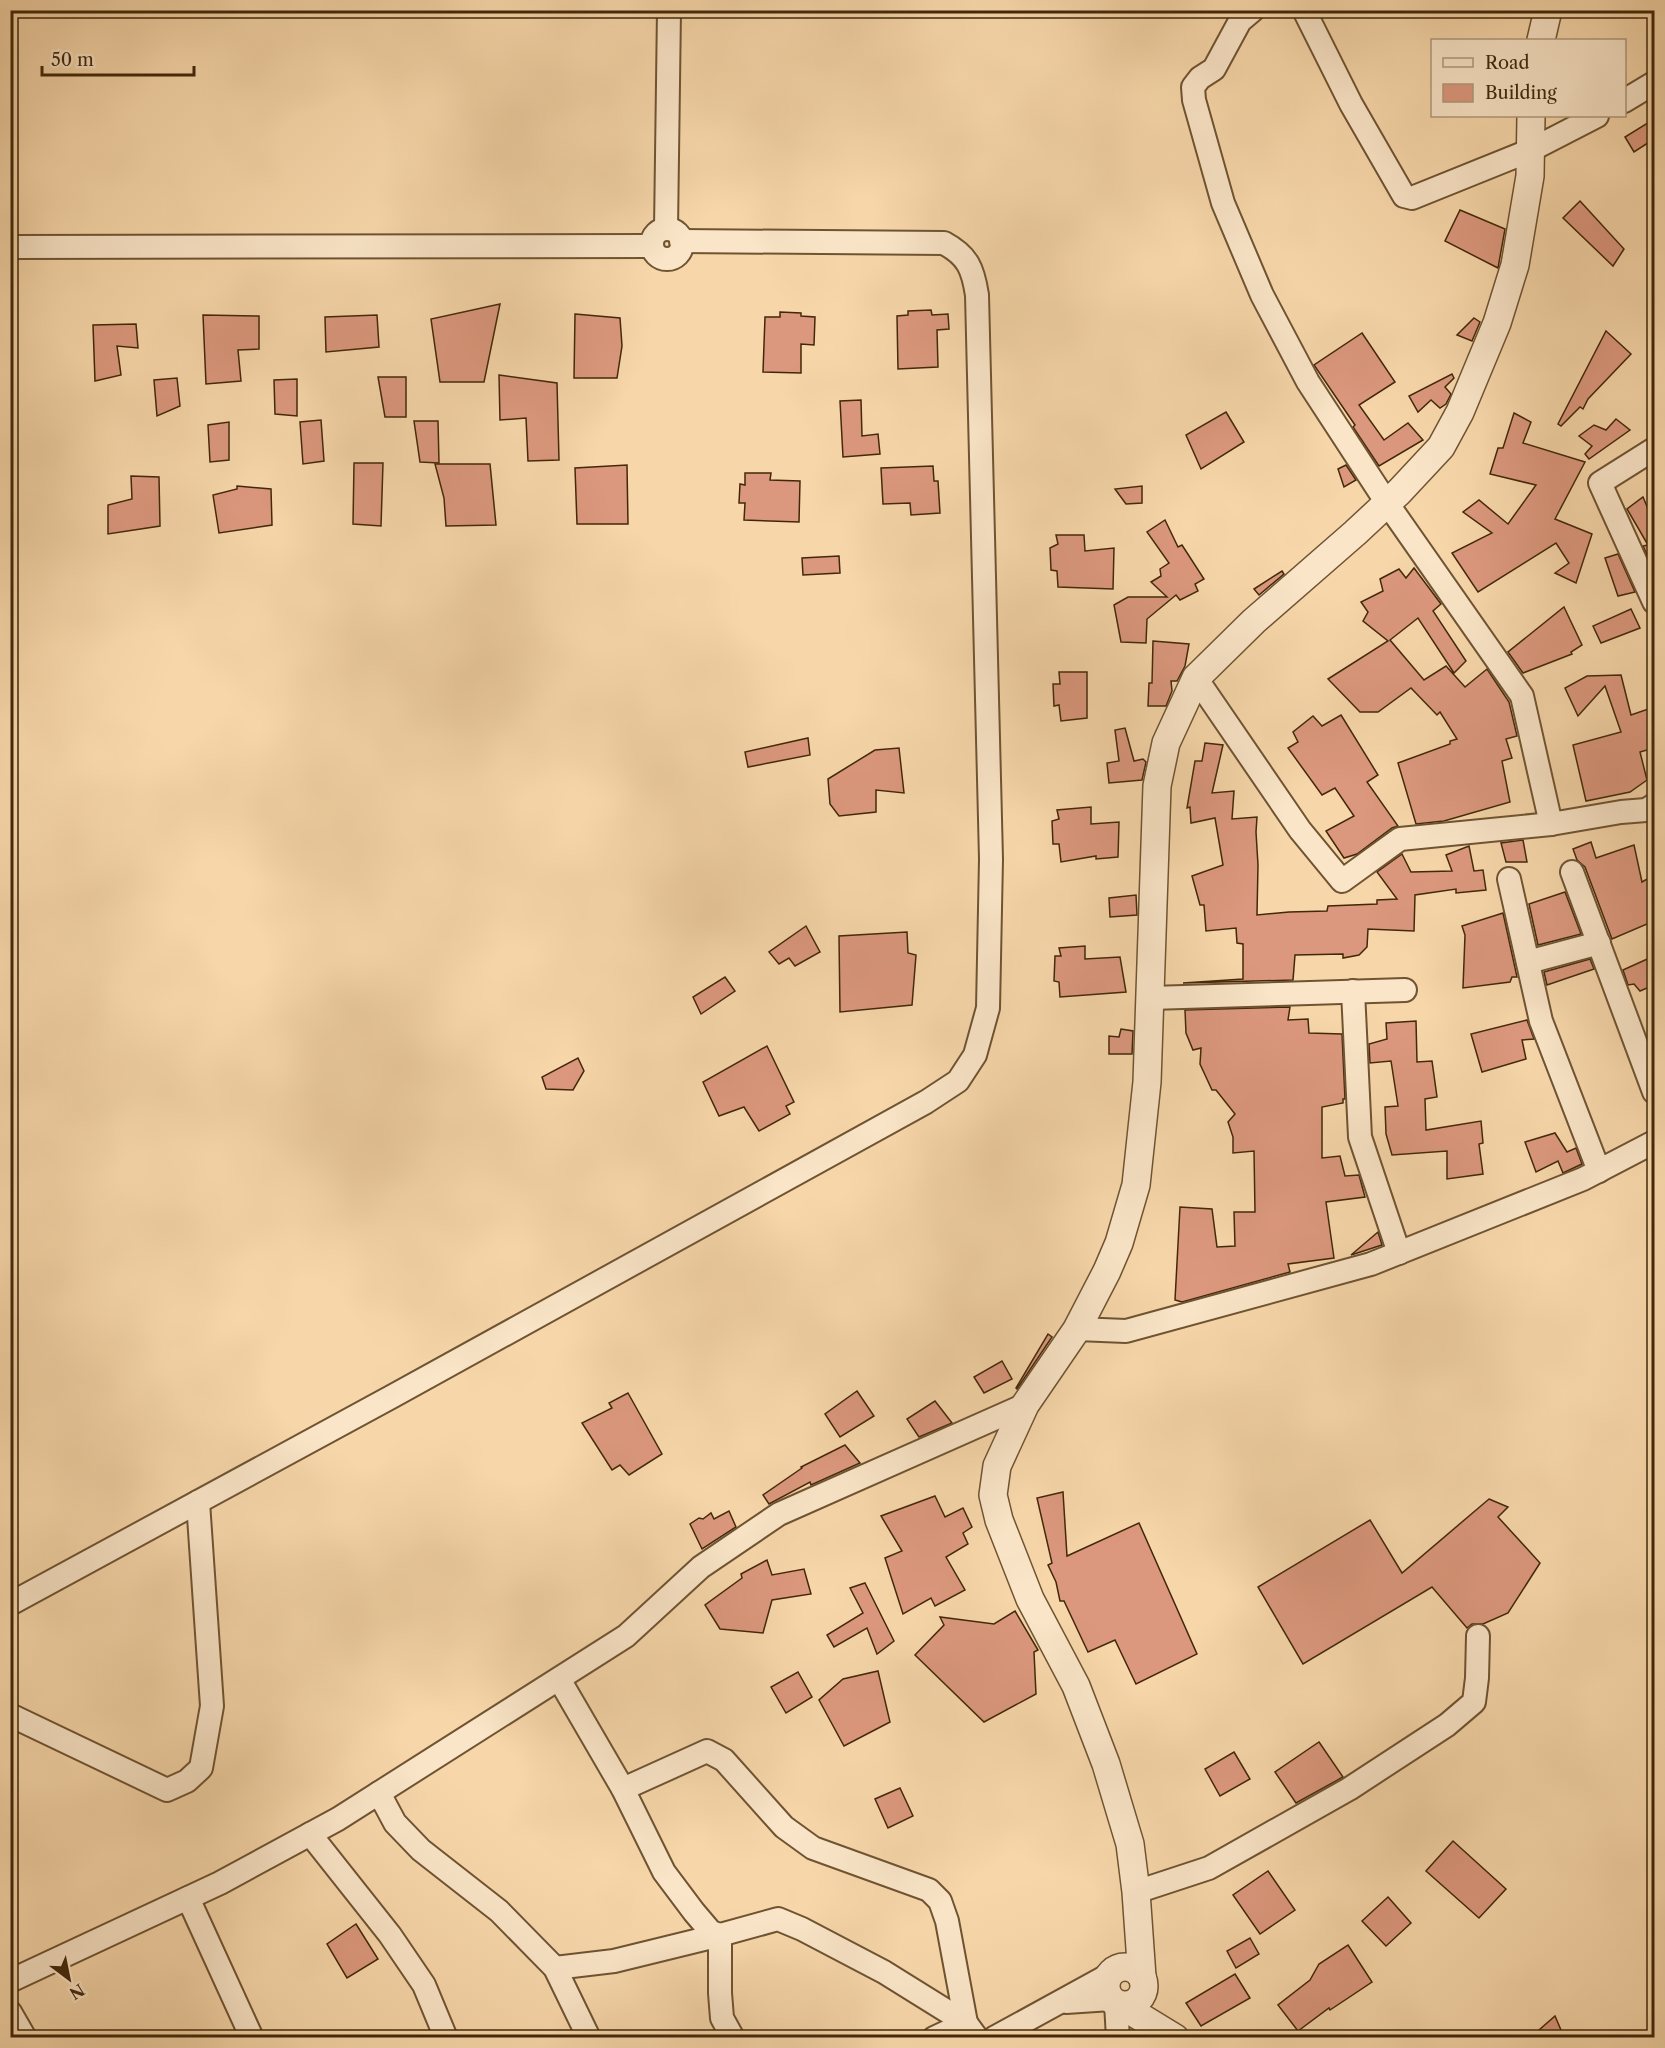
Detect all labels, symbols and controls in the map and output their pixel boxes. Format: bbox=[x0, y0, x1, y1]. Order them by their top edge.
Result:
scale bar bbox=[42, 39, 194, 77]
legend bbox=[1431, 39, 1626, 117]
text: 50 m bbox=[51, 49, 94, 71]
text: Road bbox=[1485, 52, 1530, 74]
text: Building bbox=[1485, 82, 1557, 104]
north arrow bbox=[39, 1949, 99, 2009]
text: N bbox=[66, 1980, 88, 2004]

